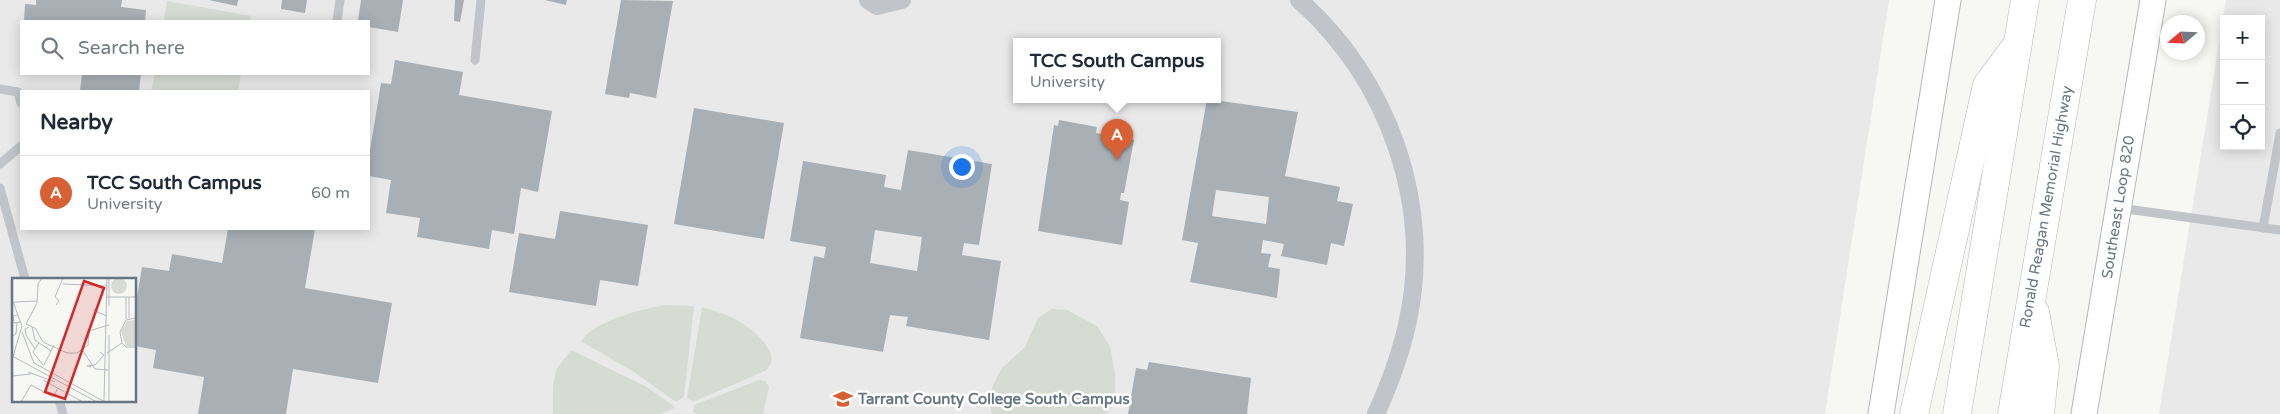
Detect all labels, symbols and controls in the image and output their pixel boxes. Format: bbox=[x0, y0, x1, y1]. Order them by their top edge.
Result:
north arrow bbox=[2160, 15, 2205, 60]
map controls bbox=[2220, 15, 2265, 150]
button: + bbox=[2220, 15, 2265, 60]
search box bbox=[20, 20, 370, 75]
icon: search bbox=[38, 34, 66, 62]
text: Search here bbox=[78, 37, 185, 59]
popup bbox=[1013, 38, 1221, 103]
text: TCC South Campus bbox=[1030, 50, 1204, 72]
button: − bbox=[2220, 60, 2265, 105]
text: University bbox=[1030, 72, 1105, 92]
street label: Ronald Reagan Memorial Highway bbox=[2016, 84, 2076, 330]
button: locate bbox=[2220, 105, 2265, 150]
text: Nearby bbox=[40, 110, 113, 135]
pin: A bbox=[1101, 119, 1133, 160]
street label: Southeast Loop 820 bbox=[2098, 134, 2138, 280]
your location bbox=[949, 154, 975, 180]
text: TCC South Campus bbox=[87, 172, 262, 194]
text: A bbox=[50, 183, 62, 203]
text: 60 m bbox=[311, 183, 350, 203]
text: University bbox=[87, 194, 162, 214]
inset map bbox=[12, 278, 136, 402]
school or university icon: Tarrant County College South Campus bbox=[832, 388, 854, 410]
place label: Tarrant County College South Campus bbox=[857, 390, 1130, 409]

